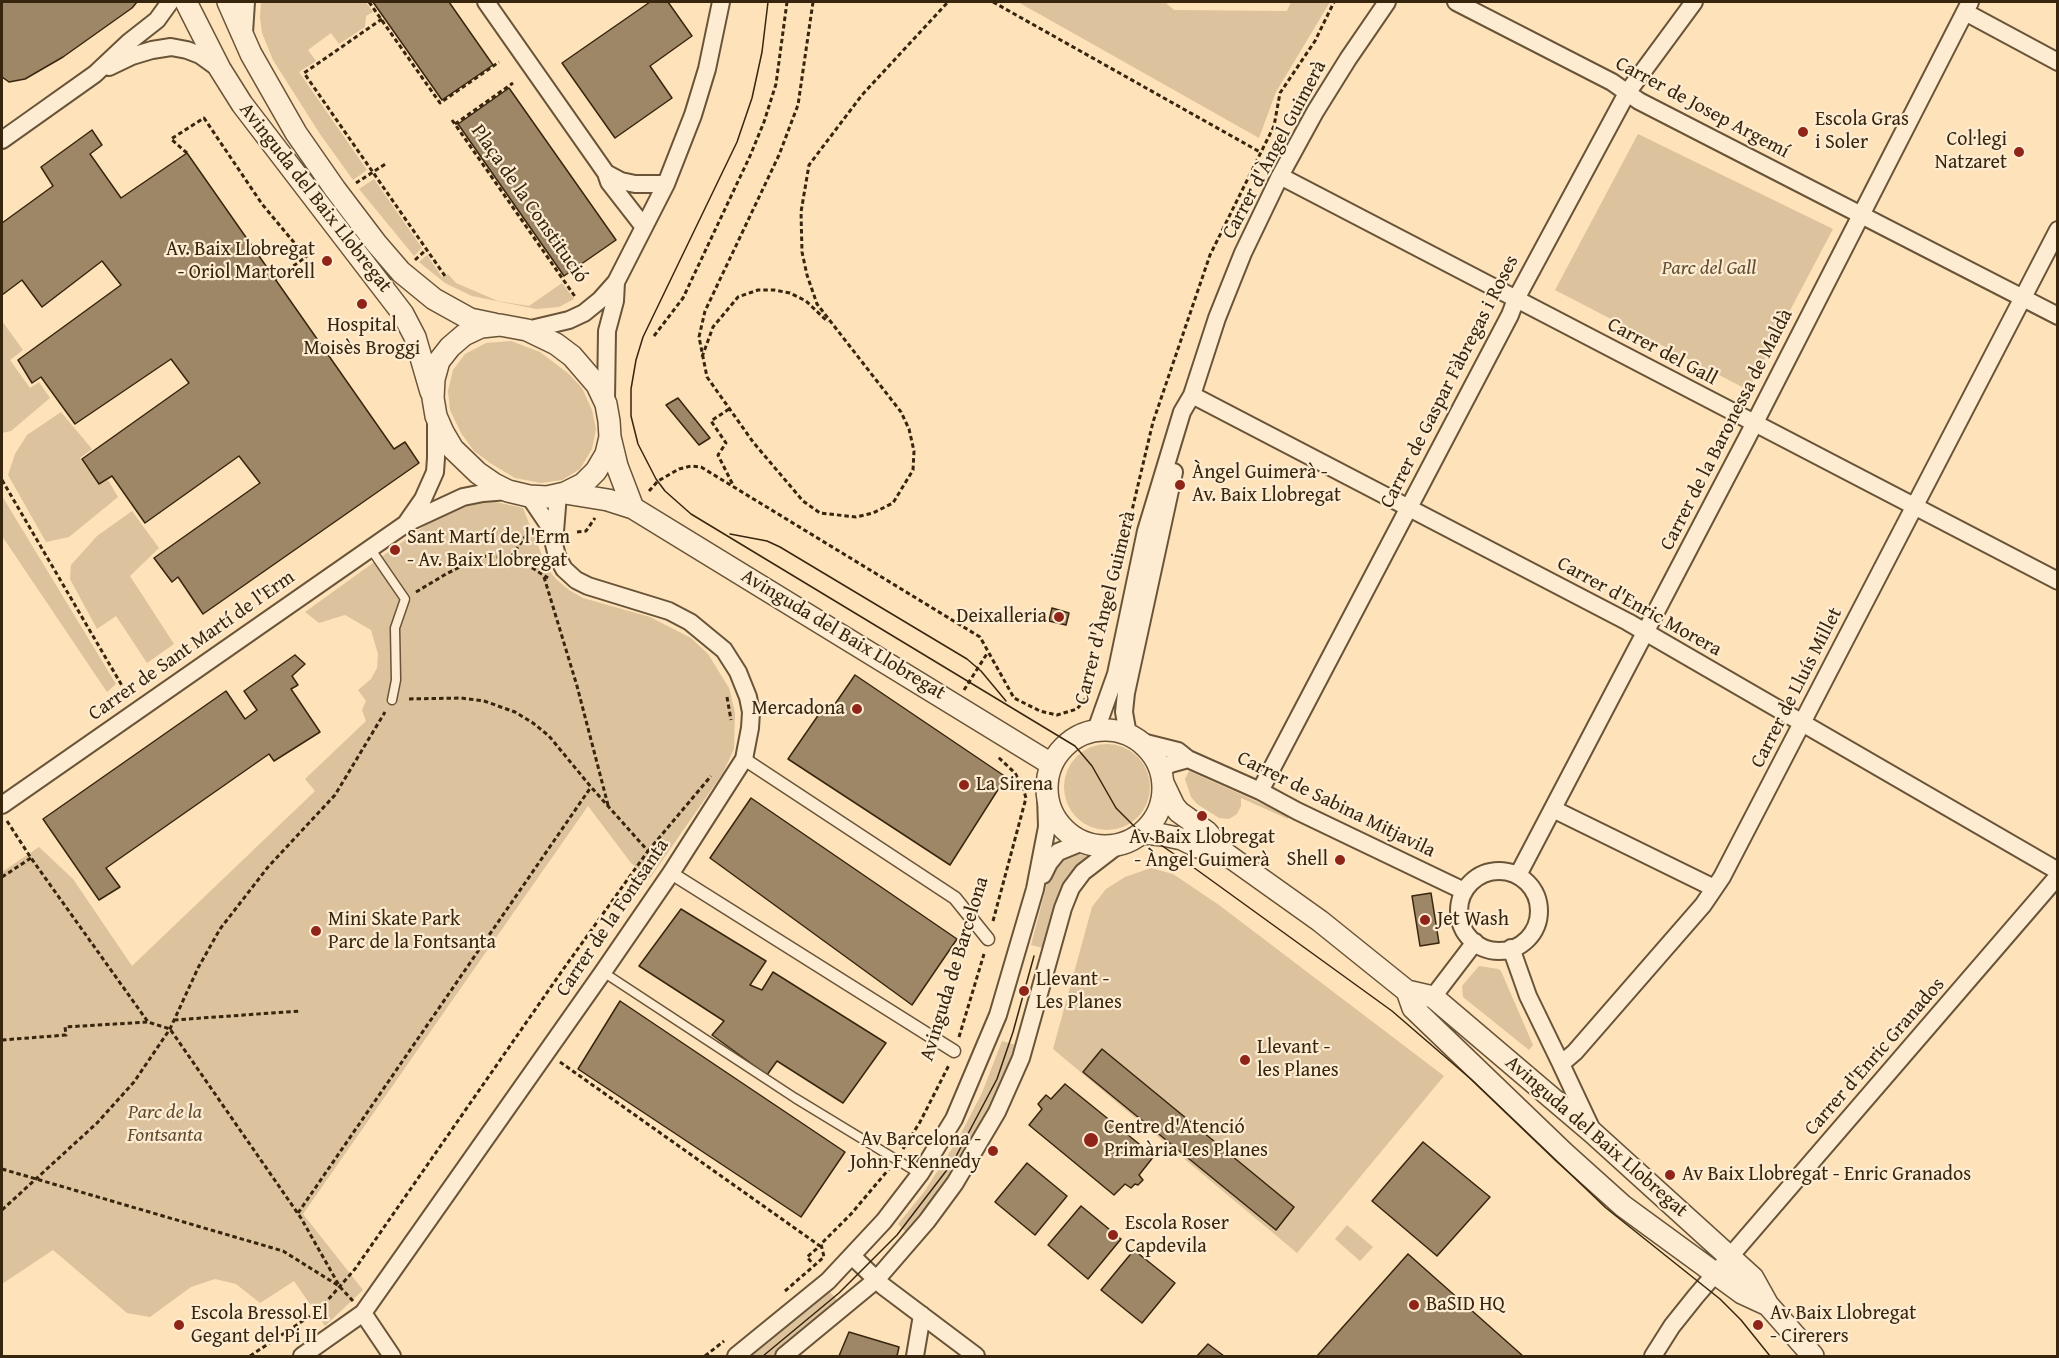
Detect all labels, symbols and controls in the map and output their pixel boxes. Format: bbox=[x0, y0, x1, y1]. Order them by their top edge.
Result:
street label: Carrer de Josep Argemí bbox=[1611, 52, 1793, 164]
street label: Carrer d'Àngel Guimerà bbox=[1218, 57, 1332, 243]
street label: Avinguda del Baix Llobregat bbox=[233, 98, 397, 298]
place label: Escola Gras i Soler bbox=[1815, 108, 1909, 155]
street label: Plaça de la Constitució bbox=[465, 120, 593, 288]
marker: Escola Gras i Soler bbox=[1796, 125, 1810, 139]
place label: Col·legi Natzaret bbox=[1935, 128, 2007, 175]
marker: Col·legi Natzaret bbox=[2012, 145, 2026, 159]
place label: Av. Baix Llobregat - Oriol Martorell bbox=[166, 238, 315, 285]
street label: Carrer de Gaspar Fàbregas i Roses bbox=[1376, 251, 1524, 513]
marker: Av. Baix Llobregat - Oriol Martorell bbox=[320, 254, 334, 268]
park label: Parc del Gall bbox=[1662, 257, 1756, 281]
marker: Hospital Moisès Broggi bbox=[355, 297, 369, 311]
street label: Carrer de la Baronessa de Maldà bbox=[1656, 305, 1798, 555]
street label: Carrer del Gall bbox=[1603, 313, 1721, 391]
place label: Hospital Moisès Broggi bbox=[304, 314, 420, 361]
place label: Àngel Guimerà - Av. Baix Llobregat bbox=[1192, 461, 1341, 508]
marker: Àngel Guimerà - Av. Baix Llobregat bbox=[1173, 478, 1187, 492]
street label: Carrer d'Àngel Guimerà bbox=[1070, 509, 1142, 707]
place label: Sant Martí de l'Erm - Av. Baix Llobregat bbox=[407, 526, 570, 573]
marker: Sant Martí de l'Erm - Av. Baix Llobregat bbox=[388, 543, 402, 557]
street label: Carrer d'Enric Morera bbox=[1553, 552, 1725, 662]
street label: Avinguda del Baix Llobregat bbox=[737, 564, 949, 706]
street label: Carrer de Sant Martí de l'Erm bbox=[84, 566, 300, 726]
street label: Carrer de Lluís Millet bbox=[1746, 604, 1848, 772]
place label: Deixalleria bbox=[956, 605, 1047, 629]
marker: Deixalleria bbox=[1052, 610, 1066, 624]
place label: Mercadona bbox=[751, 697, 845, 721]
marker: Mercadona bbox=[850, 702, 864, 716]
street label: Carrer de Sabina Mitjavila bbox=[1233, 747, 1439, 863]
place label: La Sirena bbox=[976, 773, 1053, 797]
marker: La Sirena bbox=[957, 778, 971, 792]
marker: Av Baix Llobregat - Àngel Guimerà bbox=[1195, 809, 1209, 823]
place label: Av Baix Llobregat - Àngel Guimerà bbox=[1129, 826, 1275, 873]
street label: Carrer de la Fontsanta bbox=[551, 835, 675, 1001]
place label: Shell bbox=[1286, 848, 1328, 872]
marker: Shell bbox=[1333, 853, 1347, 867]
street label: Avinguda de Barcelona bbox=[916, 874, 994, 1064]
place label: Mini Skate Park Parc de la Fontsanta bbox=[328, 908, 496, 955]
place label: Jet Wash bbox=[1437, 908, 1509, 932]
marker: Jet Wash bbox=[1418, 913, 1432, 927]
marker: Mini Skate Park Parc de la Fontsanta bbox=[309, 924, 323, 938]
place label: Llevant - Les Planes bbox=[1036, 968, 1122, 1015]
street label: Carrer d'Enric Granados bbox=[1800, 973, 1950, 1141]
marker: Llevant - Les Planes bbox=[1017, 984, 1031, 998]
place label: Llevant - les Planes bbox=[1257, 1036, 1339, 1083]
street label: Avinguda del Baix Llobregat bbox=[1500, 1051, 1692, 1223]
marker: Llevant - les Planes bbox=[1238, 1053, 1252, 1067]
park label: Parc de la Fontsanta bbox=[127, 1101, 203, 1148]
place label: Centre d'Atenció Primària Les Planes bbox=[1104, 1116, 1268, 1163]
place label: Av Barcelona - John F Kennedy bbox=[850, 1128, 981, 1175]
marker: Centre d'Atenció Primària Les Planes bbox=[1082, 1131, 1100, 1149]
marker: Av Barcelona - John F Kennedy bbox=[986, 1144, 1000, 1158]
place label: Av Baix Llobregat - Enric Granados bbox=[1682, 1163, 1971, 1187]
marker: Av Baix Llobregat - Enric Granados bbox=[1663, 1168, 1677, 1182]
place label: Escola Roser Capdevila bbox=[1125, 1212, 1229, 1259]
marker: Escola Roser Capdevila bbox=[1106, 1228, 1120, 1242]
place label: BaSID HQ bbox=[1426, 1293, 1505, 1317]
marker: BaSID HQ bbox=[1407, 1298, 1421, 1312]
place label: Escola Bressol El Gegant del Pi II bbox=[191, 1302, 328, 1349]
place label: Av Baix Llobregat - Cirerers bbox=[1770, 1302, 1916, 1349]
marker: Escola Bressol El Gegant del Pi II bbox=[172, 1318, 186, 1332]
marker: Av Baix Llobregat - Cirerers bbox=[1751, 1318, 1765, 1332]

